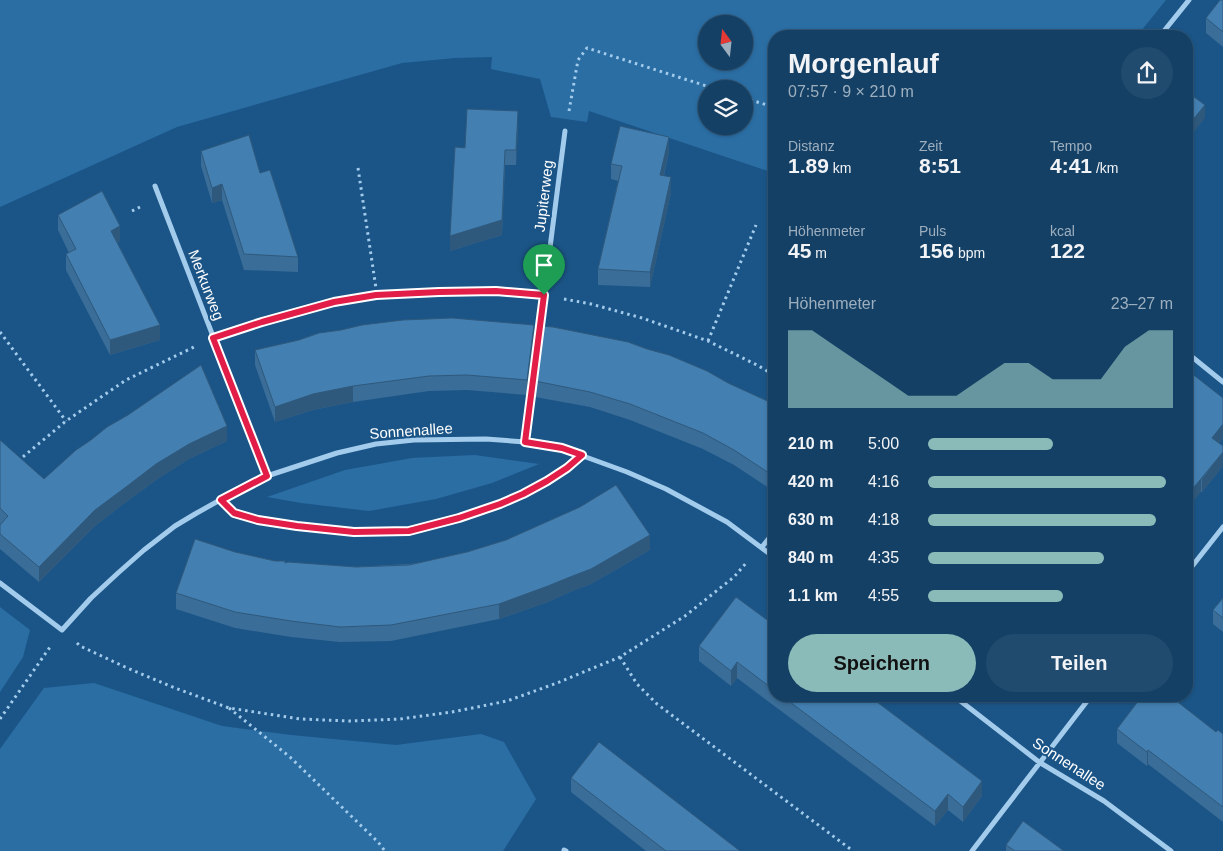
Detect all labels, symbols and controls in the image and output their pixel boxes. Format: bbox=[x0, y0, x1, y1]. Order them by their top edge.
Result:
north arrow bbox=[698, 15, 752, 70]
map controls bbox=[698, 15, 753, 135]
button: share bbox=[1121, 47, 1173, 99]
text: Morgenlauf bbox=[788, 48, 939, 79]
button: layers bbox=[698, 80, 753, 135]
text: 07:57 · 9 × 210 m bbox=[788, 83, 914, 100]
text: Distanz bbox=[788, 138, 835, 154]
text: Zeit bbox=[919, 138, 942, 154]
text: Tempo bbox=[1050, 138, 1092, 154]
text: 1.89 bbox=[788, 154, 829, 177]
text: 8:51 bbox=[919, 154, 961, 177]
text: 4:41 bbox=[1050, 154, 1092, 177]
street label: Jupiterweg bbox=[531, 159, 556, 233]
text: km bbox=[829, 160, 851, 176]
text: /km bbox=[1092, 160, 1118, 176]
text: Höhenmeter bbox=[788, 223, 865, 239]
text: Puls bbox=[919, 223, 946, 239]
text: kcal bbox=[1050, 223, 1075, 239]
text: 45 bbox=[788, 239, 811, 262]
text: 156 bbox=[919, 239, 954, 262]
text: 122 bbox=[1050, 239, 1085, 262]
pin bbox=[523, 244, 565, 295]
text: m bbox=[811, 245, 827, 261]
text: bpm bbox=[954, 245, 985, 261]
street label: Merkurweg bbox=[185, 247, 228, 322]
icon: arrive bbox=[530, 251, 558, 279]
text: Höhenmeter bbox=[788, 295, 876, 312]
text: 23–27 m bbox=[1111, 295, 1173, 312]
street label: Sonnenallee bbox=[369, 419, 453, 442]
text: 210 m bbox=[788, 435, 833, 452]
text: 5:00 bbox=[868, 435, 899, 452]
text: 420 m bbox=[788, 473, 833, 490]
text: 4:16 bbox=[868, 473, 899, 490]
text: 630 m bbox=[788, 511, 833, 528]
text: 4:18 bbox=[868, 511, 899, 528]
text: 840 m bbox=[788, 549, 833, 566]
text: 4:35 bbox=[868, 549, 899, 566]
text: 1.1 km bbox=[788, 587, 838, 604]
text: 4:55 bbox=[868, 587, 899, 604]
button: Speichern bbox=[788, 634, 976, 692]
button: Teilen bbox=[986, 634, 1173, 692]
street label: Sonnenallee bbox=[1030, 734, 1109, 793]

